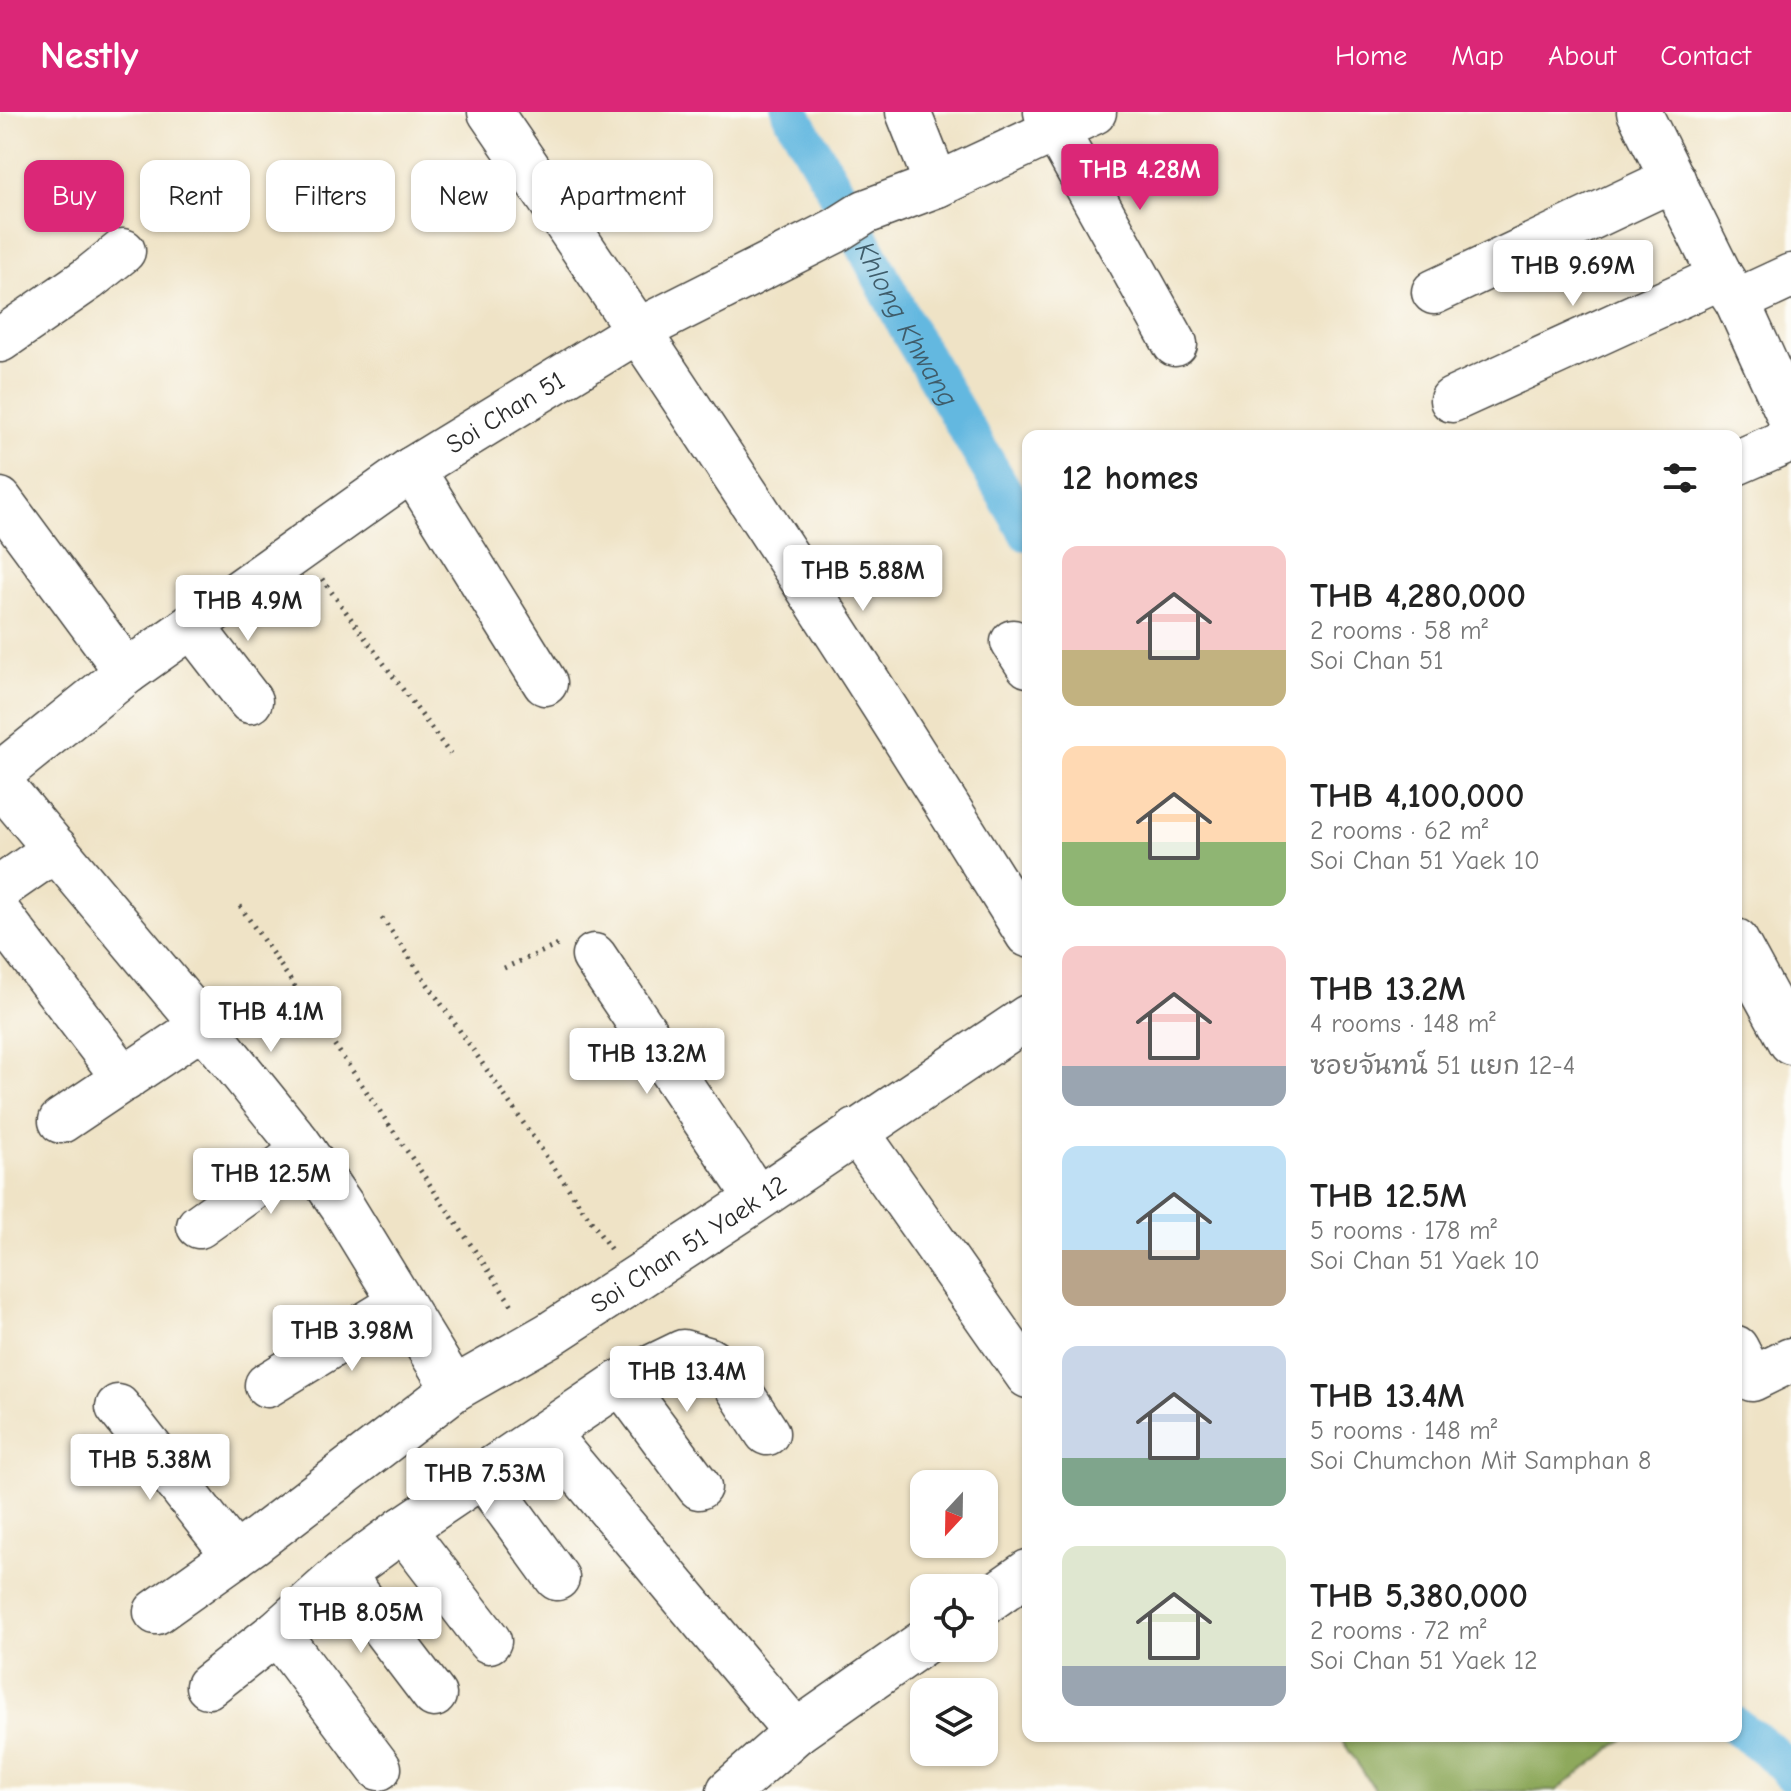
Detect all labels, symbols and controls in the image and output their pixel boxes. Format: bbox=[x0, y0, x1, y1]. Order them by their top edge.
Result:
text: Nestly bbox=[40, 34, 138, 78]
text: Home bbox=[1335, 40, 1407, 72]
text: Map bbox=[1451, 40, 1504, 72]
text: About bbox=[1548, 40, 1616, 72]
text: Contact bbox=[1660, 40, 1751, 72]
pin: THB 4.28M bbox=[1048, 144, 1232, 212]
text: THB 4.28M bbox=[1079, 155, 1201, 185]
chip: Buy bbox=[24, 160, 124, 232]
chip: Rent bbox=[140, 160, 250, 232]
chip: Filters bbox=[266, 160, 395, 232]
chip: New bbox=[411, 160, 516, 232]
chip: Apartment bbox=[532, 160, 713, 232]
water label: Khlong Khwang bbox=[848, 236, 964, 412]
pin: THB 9.69M bbox=[1481, 240, 1665, 308]
text: THB 9.69M bbox=[1511, 251, 1635, 281]
street label: Soi Chan 51 bbox=[441, 365, 570, 460]
icon: filters bbox=[1658, 456, 1702, 500]
text: 12 homes bbox=[1062, 458, 1198, 498]
pin: THB 5.88M bbox=[771, 545, 955, 613]
text: THB 5.88M bbox=[801, 556, 925, 586]
pin: THB 4.9M bbox=[165, 575, 331, 643]
text: THB 4,280,000 bbox=[1310, 576, 1526, 616]
icon: home bbox=[1126, 578, 1222, 674]
text: THB 4.9M bbox=[194, 586, 302, 616]
text: 2 rooms · 58 m² bbox=[1310, 616, 1488, 646]
text: Soi Chan 51 bbox=[1310, 646, 1443, 676]
text: THB 4,100,000 bbox=[1310, 776, 1525, 816]
icon: home bbox=[1126, 778, 1222, 874]
text: 2 rooms · 62 m² bbox=[1310, 816, 1488, 846]
text: Soi Chan 51 Yaek 10 bbox=[1310, 846, 1540, 876]
text: THB 13.2M bbox=[1310, 969, 1466, 1009]
icon: home bbox=[1126, 978, 1222, 1074]
pin: THB 4.1M bbox=[188, 986, 354, 1054]
text: THB 4.1M bbox=[218, 997, 324, 1027]
text: 4 rooms · 148 m² bbox=[1310, 1009, 1496, 1039]
pin: THB 13.2M bbox=[555, 1028, 739, 1096]
text: THB 13.2M bbox=[588, 1039, 706, 1069]
text: ซอยจันทน์ 51 แยก 12-4 bbox=[1310, 1051, 1575, 1081]
pin: THB 12.5M bbox=[179, 1148, 363, 1216]
text: THB 12.5M bbox=[211, 1159, 331, 1189]
street label: Soi Chan 51 Yaek 12 bbox=[585, 1170, 792, 1320]
text: THB 12.5M bbox=[1310, 1176, 1467, 1216]
icon: home bbox=[1126, 1178, 1222, 1274]
text: 5 rooms · 178 m² bbox=[1310, 1216, 1497, 1246]
text: Soi Chan 51 Yaek 10 bbox=[1310, 1246, 1540, 1276]
pin: THB 3.98M bbox=[260, 1305, 444, 1373]
text: THB 3.98M bbox=[291, 1316, 413, 1346]
pin: THB 13.4M bbox=[595, 1346, 779, 1414]
text: THB 13.4M bbox=[628, 1357, 746, 1387]
text: THB 13.4M bbox=[1310, 1376, 1465, 1416]
icon: home bbox=[1126, 1378, 1222, 1474]
text: 5 rooms · 148 m² bbox=[1310, 1416, 1497, 1446]
pin: THB 5.38M bbox=[58, 1434, 242, 1502]
text: THB 5.38M bbox=[89, 1445, 211, 1475]
text: Soi Chumchon Mit Samphan 8 bbox=[1310, 1446, 1651, 1476]
pin: THB 7.53M bbox=[393, 1448, 577, 1516]
text: THB 7.53M bbox=[424, 1459, 546, 1489]
north arrow bbox=[910, 1470, 998, 1558]
map controls bbox=[910, 1470, 998, 1766]
button: locate bbox=[910, 1574, 998, 1662]
text: THB 5,380,000 bbox=[1310, 1576, 1528, 1616]
icon: home bbox=[1126, 1578, 1222, 1674]
pin: THB 8.05M bbox=[269, 1587, 453, 1655]
text: THB 8.05M bbox=[299, 1598, 423, 1628]
text: 2 rooms · 72 m² bbox=[1310, 1616, 1487, 1646]
text: Soi Chan 51 Yaek 12 bbox=[1310, 1646, 1538, 1676]
button: layers bbox=[910, 1678, 998, 1766]

